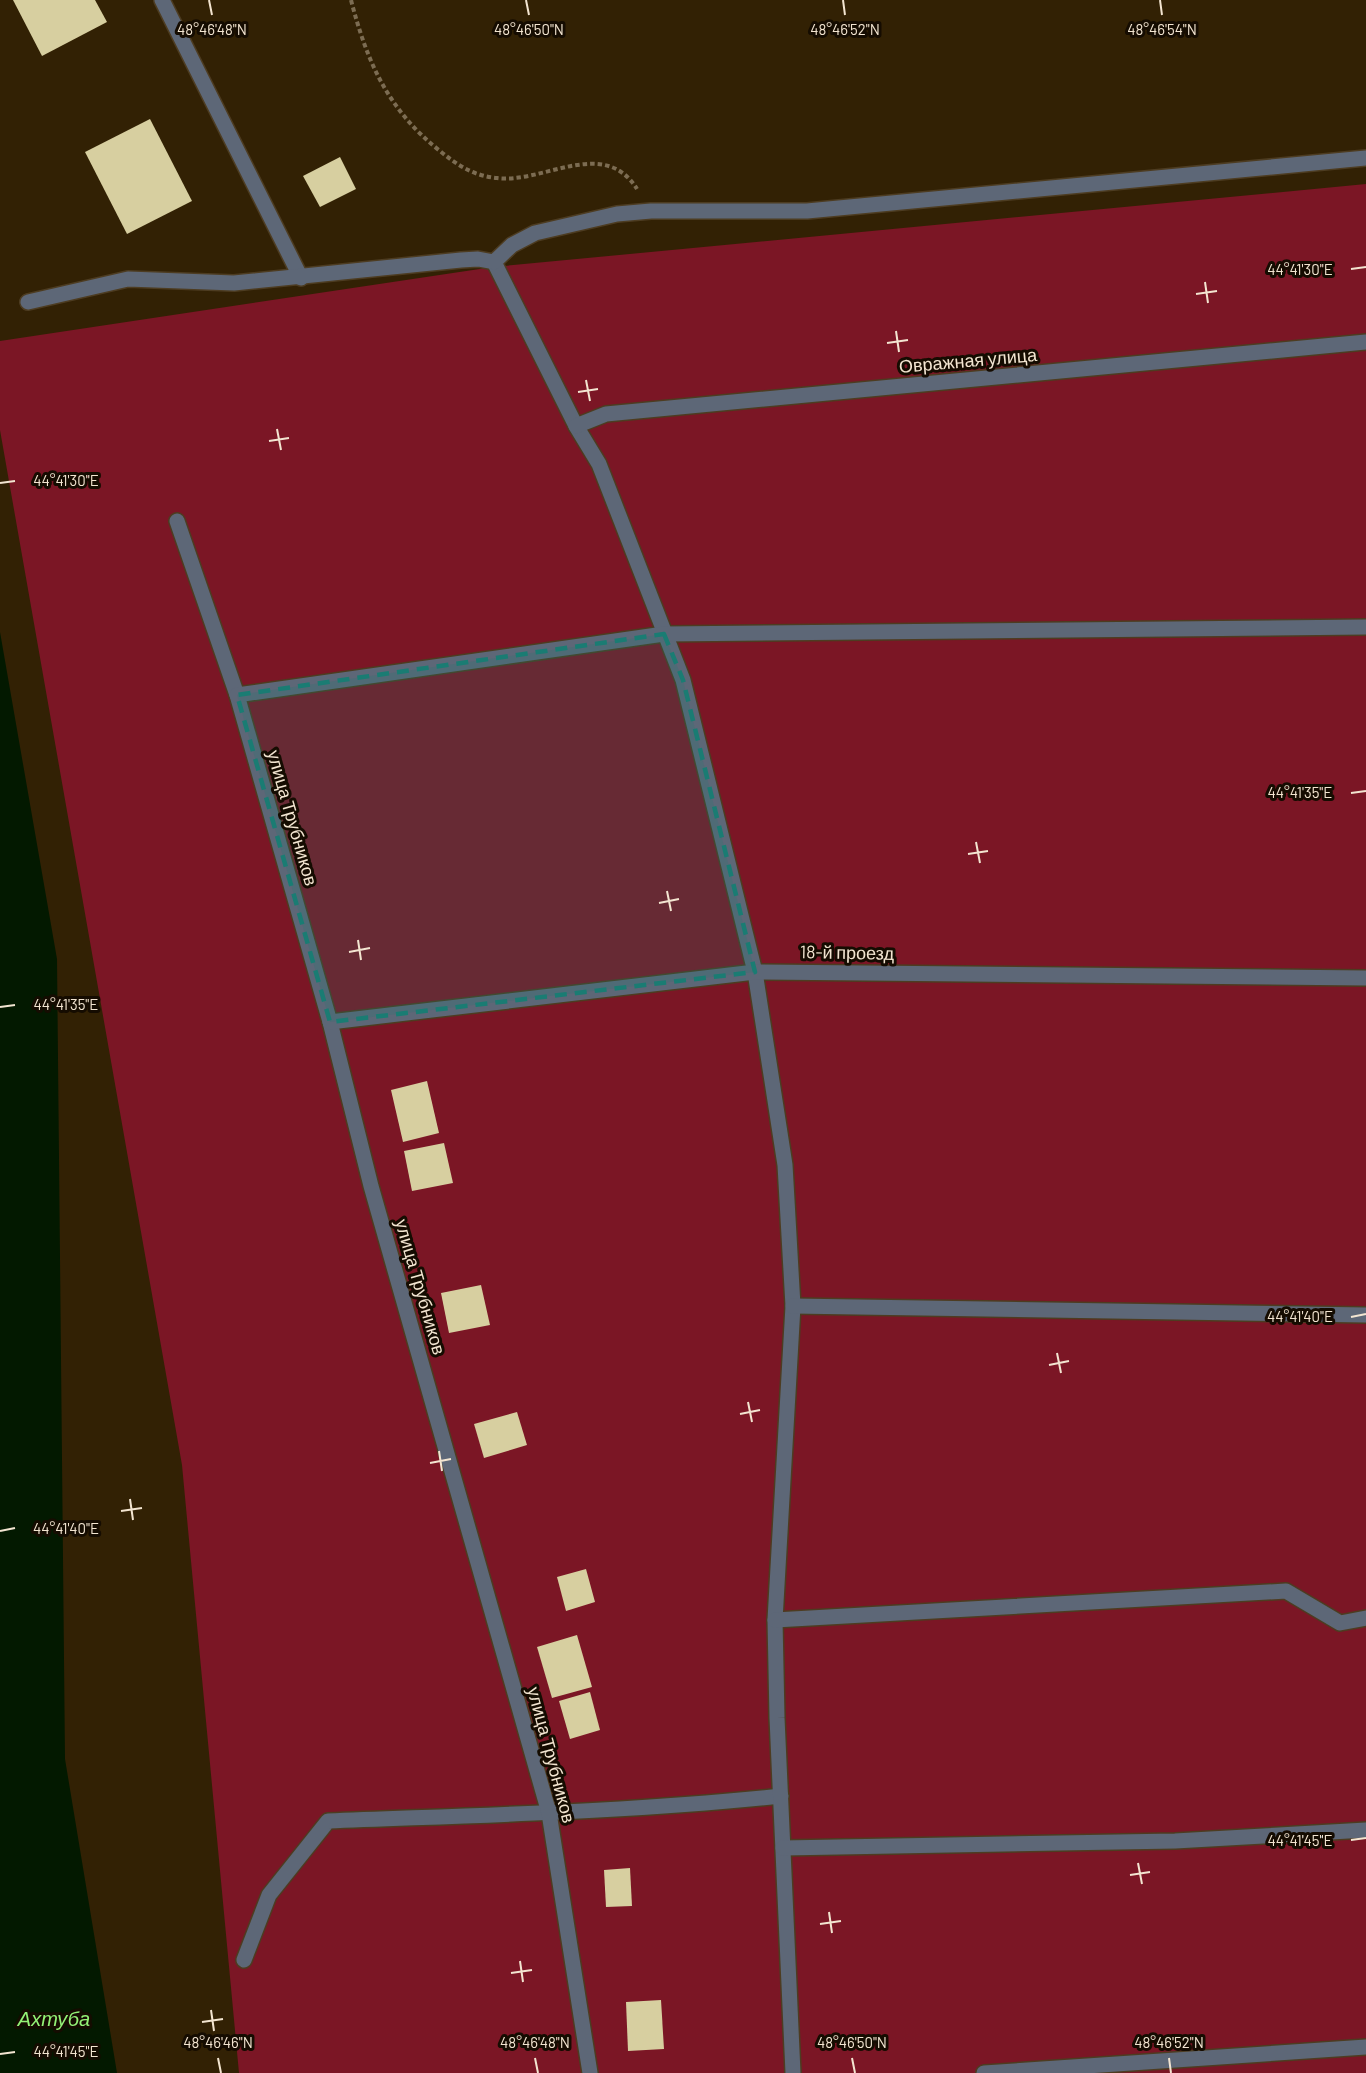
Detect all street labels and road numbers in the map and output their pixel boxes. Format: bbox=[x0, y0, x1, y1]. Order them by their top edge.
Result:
street label: Овражная улица bbox=[898, 343, 1039, 377]
street label: улица Трубников bbox=[263, 747, 323, 888]
street label: 18-й проезд bbox=[800, 940, 895, 964]
street label: улица Трубников bbox=[391, 1216, 451, 1357]
street label: улица Трубников bbox=[523, 1684, 581, 1825]

